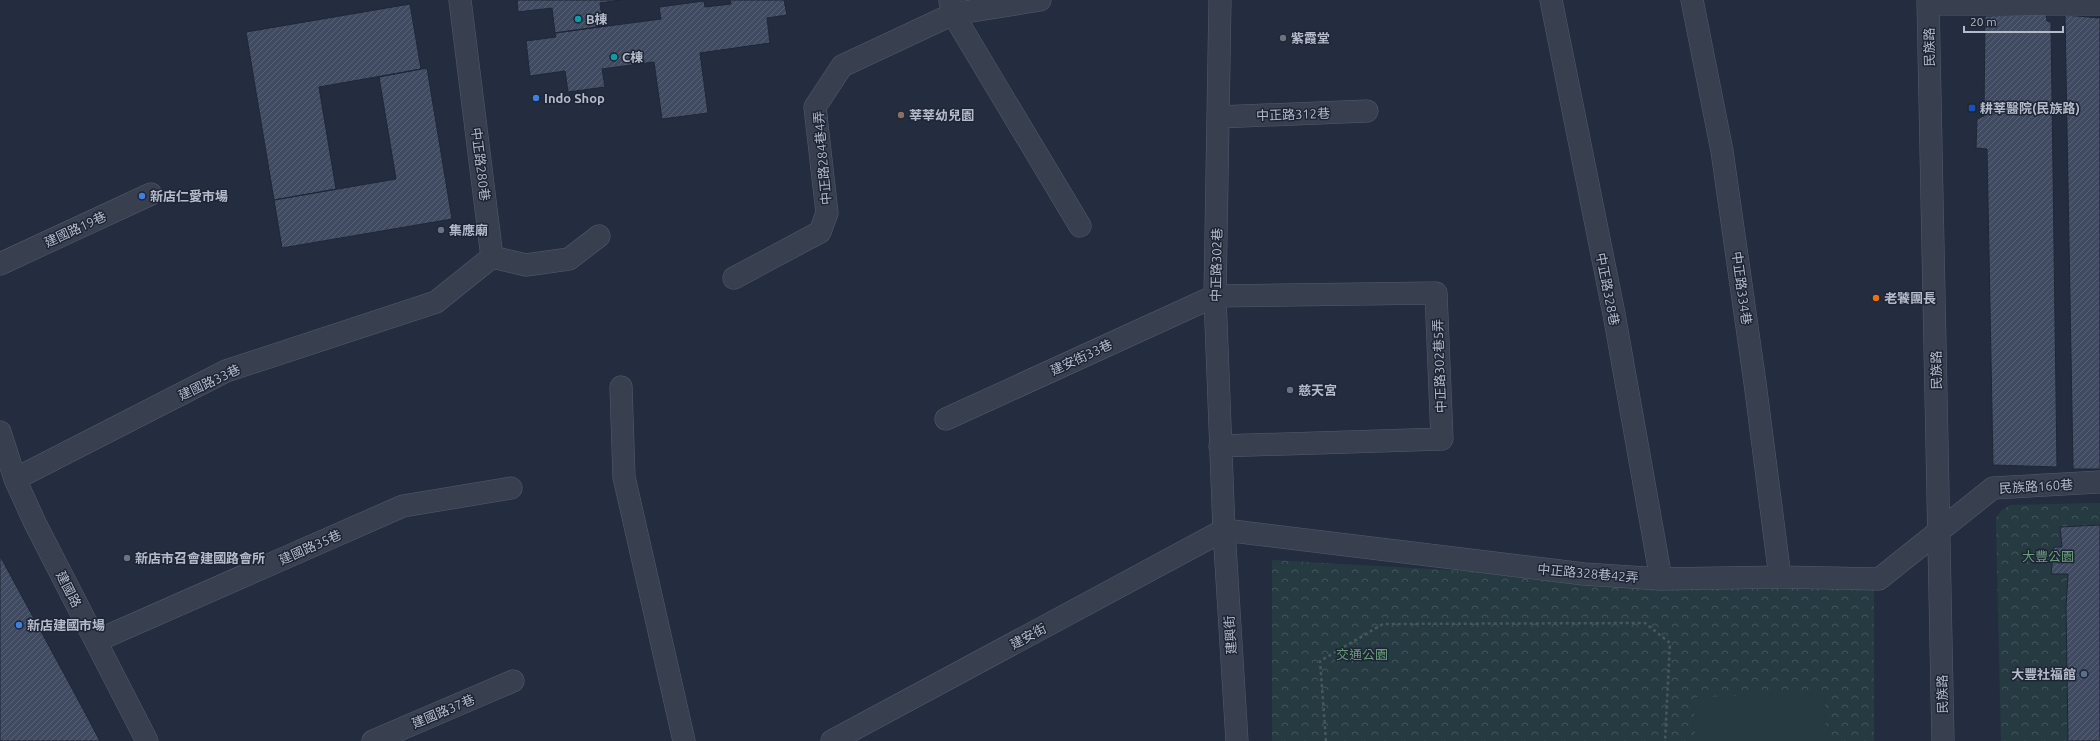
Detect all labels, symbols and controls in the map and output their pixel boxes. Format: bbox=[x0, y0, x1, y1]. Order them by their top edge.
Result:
scale bar bbox=[1964, 8, 2063, 34]
place label: B棟 bbox=[586, 12, 608, 26]
marker: B棟 bbox=[573, 14, 583, 24]
text: 20 m bbox=[1970, 15, 1997, 28]
street label: 民族路 bbox=[1922, 27, 1936, 67]
place label: 紫霞堂 bbox=[1291, 31, 1330, 45]
marker: 紫霞堂 bbox=[1278, 33, 1288, 43]
place label: C棟 bbox=[622, 50, 643, 64]
marker: C棟 bbox=[609, 52, 619, 62]
place label: Indo Shop bbox=[544, 91, 605, 105]
marker: Indo Shop bbox=[531, 93, 541, 103]
place label: 耕莘醫院(民族路) bbox=[1980, 101, 2080, 116]
marker: 耕莘醫院(民族路) bbox=[1967, 103, 1977, 113]
street label: 中正路312巷 bbox=[1256, 106, 1330, 122]
place label: 莘莘幼兒園 bbox=[909, 108, 974, 122]
street label: 中正路284巷4弄 bbox=[811, 110, 833, 206]
marker: 莘莘幼兒園 bbox=[896, 110, 906, 120]
street label: 中正路280巷 bbox=[470, 126, 492, 202]
place label: 新店仁愛市場 bbox=[150, 189, 228, 203]
marker: 新店仁愛市場 bbox=[137, 191, 147, 201]
street label: 建國路19巷 bbox=[42, 209, 108, 249]
place label: 集應廟 bbox=[449, 223, 488, 237]
marker: 集應廟 bbox=[436, 225, 446, 235]
street label: 中正路302巷 bbox=[1208, 228, 1224, 302]
street label: 中正路334巷 bbox=[1730, 250, 1754, 326]
street label: 中正路328巷 bbox=[1594, 251, 1622, 327]
place label: 老饕團長 bbox=[1884, 291, 1936, 305]
marker: 老饕團長 bbox=[1871, 293, 1881, 303]
street label: 中正路302巷5弄 bbox=[1430, 319, 1448, 413]
street label: 建安街33巷 bbox=[1048, 337, 1114, 377]
street label: 民族路 bbox=[1929, 350, 1943, 390]
street label: 建國路33巷 bbox=[176, 362, 242, 402]
place label: 慈天宮 bbox=[1298, 383, 1337, 397]
marker: 慈天宮 bbox=[1285, 385, 1295, 395]
street label: 民族路160巷 bbox=[1999, 477, 2073, 495]
street label: 建國路35巷 bbox=[277, 527, 343, 567]
park label: 大豐公園 bbox=[2022, 549, 2074, 563]
place label: 新店市召會建國路會所 bbox=[135, 551, 265, 565]
marker: 新店市召會建國路會所 bbox=[122, 553, 132, 563]
street label: 中正路328巷42弄 bbox=[1537, 562, 1639, 584]
street label: 建國路 bbox=[54, 568, 84, 610]
street label: 建興街 bbox=[1222, 615, 1238, 655]
place label: 新店建國市場 bbox=[27, 618, 105, 632]
marker: 新店建國市場 bbox=[14, 620, 24, 630]
street label: 建安街 bbox=[1007, 621, 1049, 651]
park label: 交通公園 bbox=[1336, 647, 1388, 661]
place label: 大豐社福館 bbox=[2011, 667, 2076, 681]
marker: 大豐社福館 bbox=[2079, 669, 2089, 679]
street label: 民族路 bbox=[1935, 674, 1949, 714]
street label: 建國路37巷 bbox=[410, 692, 476, 730]

